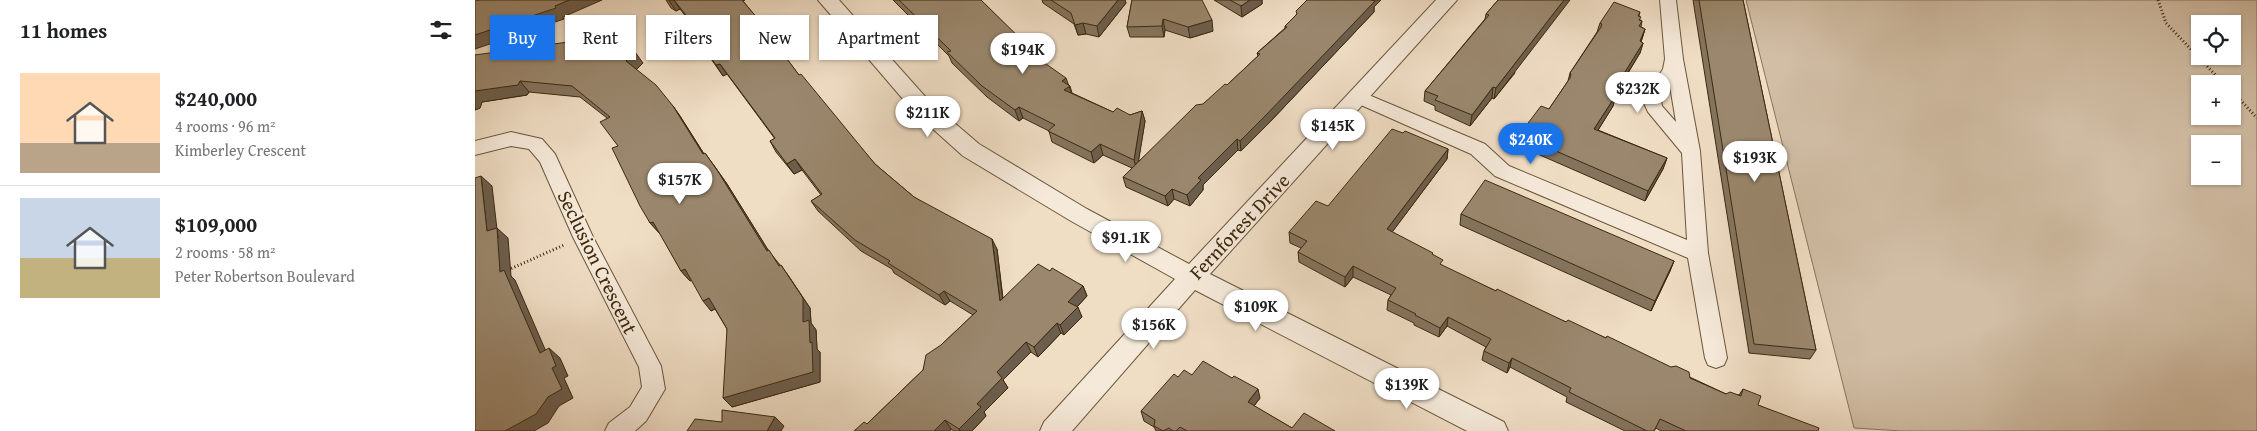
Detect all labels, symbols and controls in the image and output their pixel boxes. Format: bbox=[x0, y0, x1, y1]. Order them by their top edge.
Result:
text: 11 homes bbox=[20, 15, 107, 46]
chip: Buy bbox=[490, 15, 555, 60]
chip: Rent bbox=[565, 15, 636, 60]
chip: Filters bbox=[646, 15, 730, 60]
chip: New bbox=[740, 15, 809, 60]
chip: Apartment bbox=[819, 15, 938, 60]
map controls bbox=[2191, 15, 2241, 185]
button: locate bbox=[2191, 15, 2241, 65]
icon: filters bbox=[427, 16, 455, 44]
pin: $194K bbox=[988, 32, 1058, 75]
text: $194K bbox=[1001, 37, 1045, 61]
pin: $232K bbox=[1603, 72, 1673, 114]
button: + bbox=[2191, 75, 2241, 125]
text: $232K bbox=[1616, 76, 1660, 100]
text: $240,000 bbox=[175, 83, 257, 114]
icon: home bbox=[60, 93, 120, 153]
pin: $211K bbox=[893, 96, 963, 138]
text: $211K bbox=[906, 100, 950, 124]
pin: $145K bbox=[1298, 108, 1368, 151]
text: $145K bbox=[1311, 113, 1355, 137]
text: 4 rooms · 96 m² bbox=[175, 114, 275, 138]
pin: $240K bbox=[1496, 122, 1566, 165]
text: $240K bbox=[1509, 127, 1553, 151]
button: − bbox=[2191, 135, 2241, 185]
text: Kimberley Crescent bbox=[175, 138, 306, 162]
pin: $193K bbox=[1720, 140, 1790, 183]
text: $193K bbox=[1733, 145, 1777, 169]
pin: $157K bbox=[645, 162, 715, 205]
street label: Fernforest Drive bbox=[1182, 166, 1296, 286]
text: $157K bbox=[658, 167, 702, 191]
street label: Seclusion Crescent bbox=[551, 185, 645, 339]
text: $109,000 bbox=[175, 209, 257, 240]
icon: home bbox=[60, 218, 120, 278]
pin: $91.1K bbox=[1085, 220, 1167, 263]
text: $91.1K bbox=[1102, 225, 1150, 249]
text: 2 rooms · 58 m² bbox=[175, 240, 275, 264]
text: Peter Robertson Boulevard bbox=[175, 264, 355, 288]
pin: $109K bbox=[1221, 290, 1291, 332]
text: $109K bbox=[1234, 294, 1278, 318]
pin: $156K bbox=[1119, 308, 1189, 350]
text: $156K bbox=[1132, 312, 1176, 336]
pin: $139K bbox=[1372, 368, 1442, 410]
text: $139K bbox=[1385, 372, 1429, 396]

